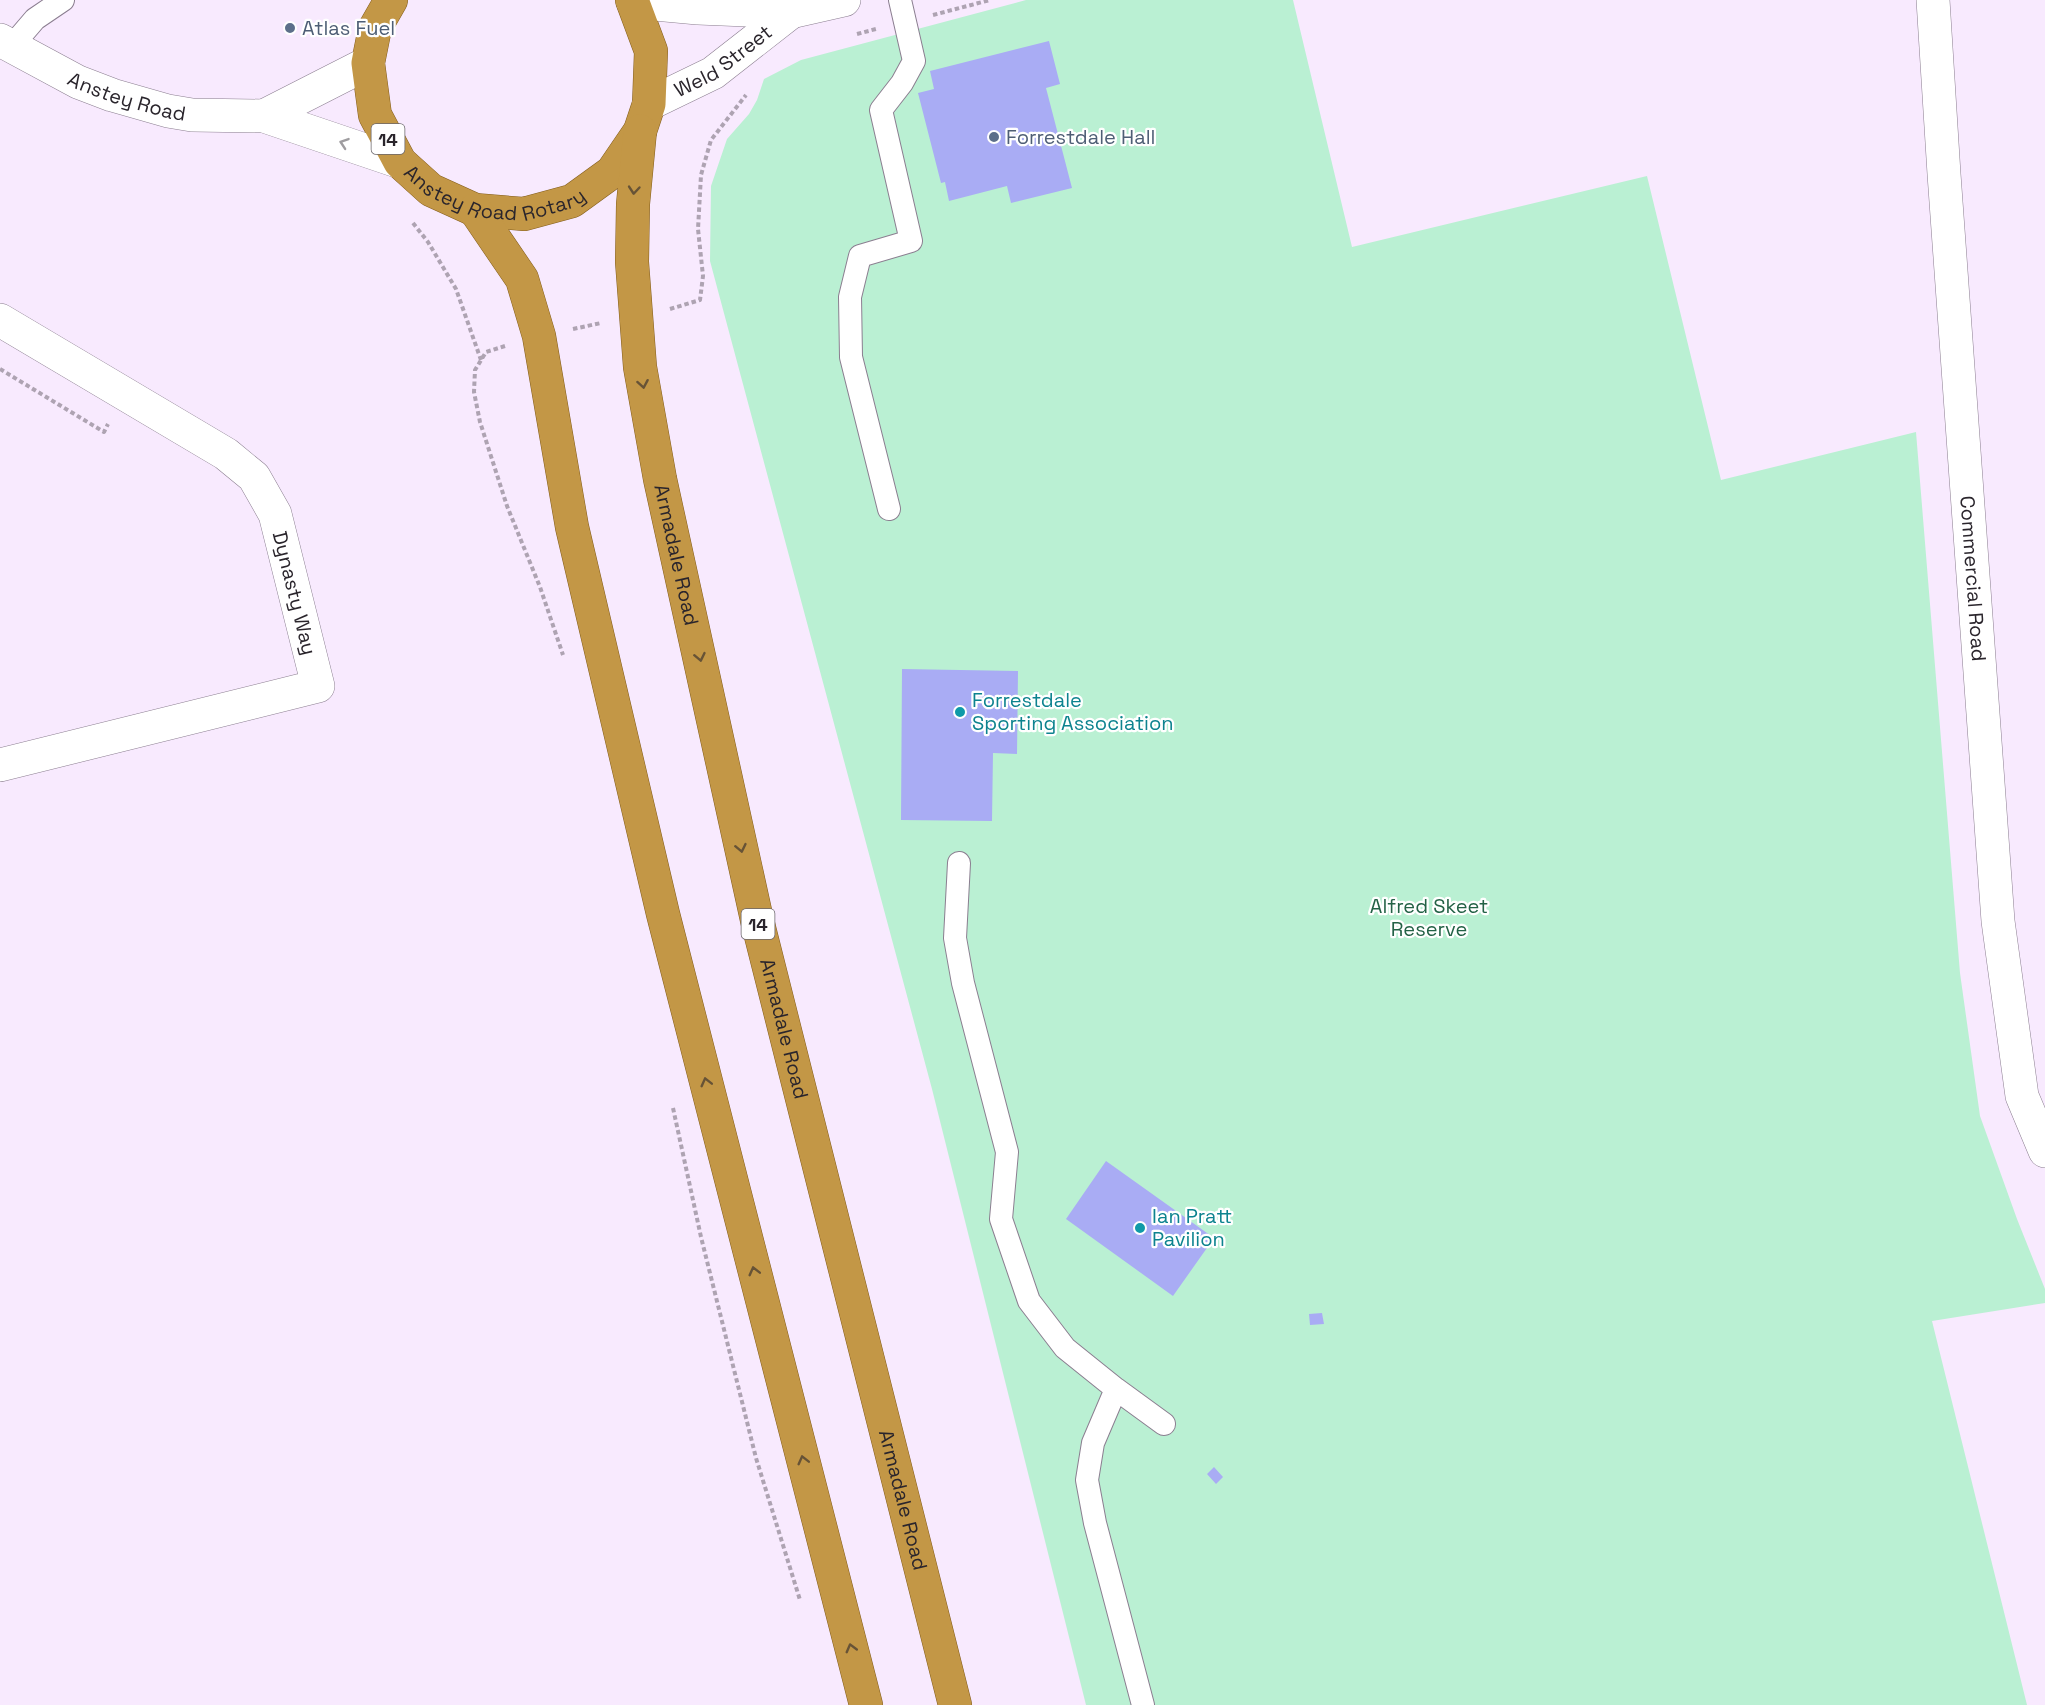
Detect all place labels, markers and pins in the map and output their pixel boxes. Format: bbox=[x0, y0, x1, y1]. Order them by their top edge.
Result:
place label: Atlas Fuel bbox=[302, 15, 395, 41]
marker: Atlas Fuel bbox=[283, 21, 297, 35]
place label: Forrestdale Hall bbox=[1006, 124, 1155, 150]
marker: Forrestdale Hall bbox=[987, 130, 1001, 144]
place label: Forrestdale Sporting Association bbox=[972, 687, 1174, 736]
marker: Forrestdale Sporting Association bbox=[953, 705, 967, 719]
place label: Ian Pratt Pavilion bbox=[1152, 1203, 1232, 1252]
marker: Ian Pratt Pavilion bbox=[1133, 1221, 1147, 1235]

